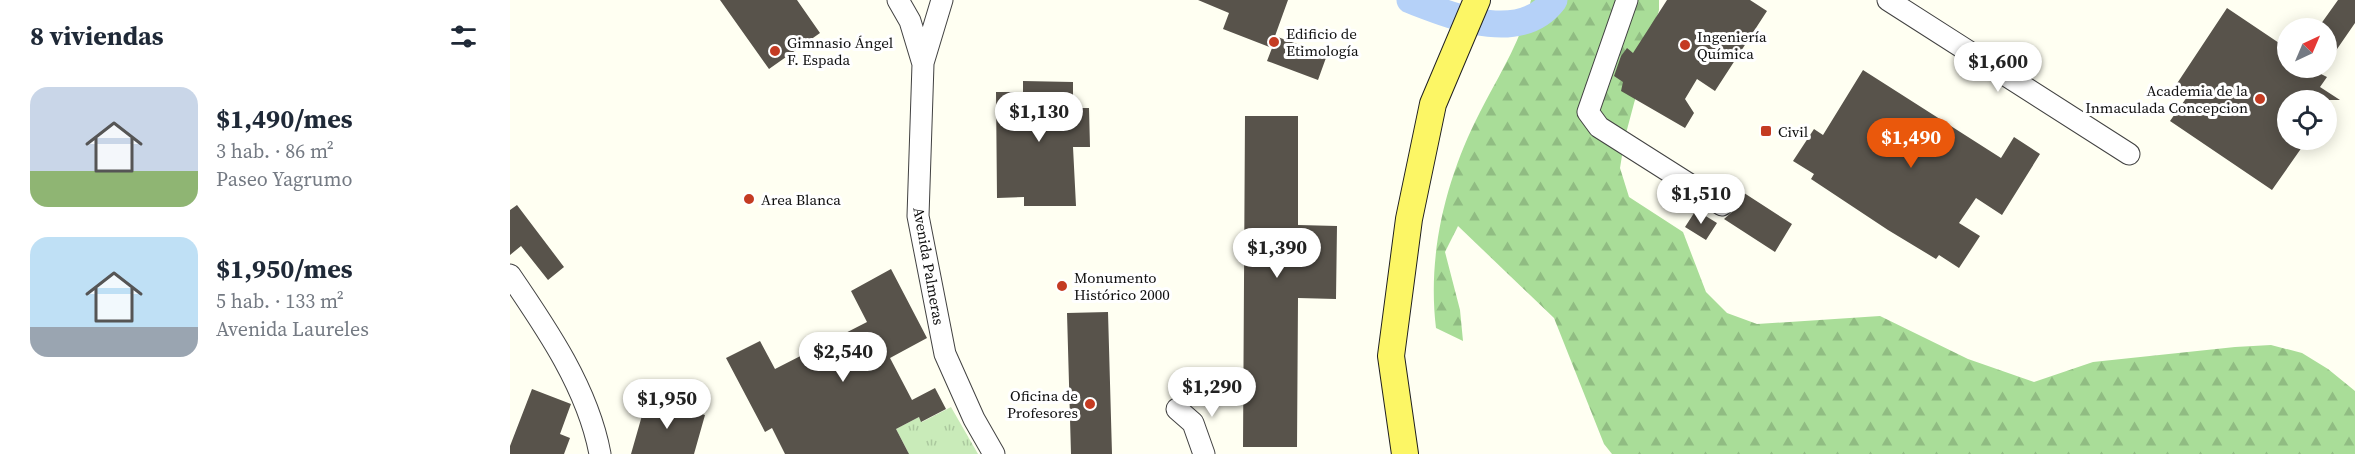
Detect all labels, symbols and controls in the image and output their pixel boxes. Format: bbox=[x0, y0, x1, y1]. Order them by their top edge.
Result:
text: 8 viviendas bbox=[30, 18, 164, 54]
north arrow bbox=[2277, 18, 2337, 78]
map controls bbox=[2277, 18, 2337, 150]
icon: filters bbox=[447, 20, 480, 53]
place label: Edificio de Etimología bbox=[1286, 23, 1359, 61]
place label: Ingeniería Química bbox=[1697, 26, 1767, 64]
place label: Gimnasio Ángel F. Espada bbox=[787, 32, 894, 70]
marker: Edificio de Etimología bbox=[1267, 35, 1281, 49]
marker: Ingeniería Química bbox=[1678, 38, 1692, 52]
pin: $1,600 bbox=[1949, 42, 2047, 93]
marker: Gimnasio Ángel F. Espada bbox=[768, 44, 782, 58]
text: $1,600 bbox=[1968, 47, 2028, 75]
place label: Academia de la Inmaculada Concepcion bbox=[2085, 80, 2248, 118]
button: locate bbox=[2277, 90, 2337, 150]
pin: $1,130 bbox=[990, 92, 1088, 143]
marker: Academia de la Inmaculada Concepcion bbox=[2253, 92, 2267, 106]
text: $1,130 bbox=[1009, 97, 1069, 125]
text: $1,490/mes bbox=[216, 101, 353, 137]
icon: home bbox=[78, 111, 150, 183]
pin: $1,490 bbox=[1862, 118, 1960, 169]
place label: Civil bbox=[1778, 121, 1809, 142]
text: $1,490 bbox=[1881, 123, 1941, 151]
marker: Civil bbox=[1759, 124, 1773, 138]
text: 3 hab. · 86 m² bbox=[216, 137, 334, 165]
text: Paseo Yagrumo bbox=[216, 165, 352, 193]
pin: $1,510 bbox=[1652, 174, 1750, 225]
text: $1,510 bbox=[1671, 179, 1731, 207]
place label: Area Blanca bbox=[761, 189, 841, 210]
marker: Area Blanca bbox=[742, 192, 756, 206]
street label: Avenida Palmeras bbox=[908, 205, 950, 327]
pin: $1,390 bbox=[1228, 228, 1326, 279]
text: $1,390 bbox=[1247, 233, 1307, 261]
text: $1,950/mes bbox=[216, 251, 353, 287]
icon: home bbox=[78, 261, 150, 333]
place label: Monumento Histórico 2000 bbox=[1074, 267, 1170, 305]
marker: Monumento Histórico 2000 bbox=[1055, 279, 1069, 293]
text: 5 hab. · 133 m² bbox=[216, 287, 344, 315]
text: Avenida Laureles bbox=[216, 315, 369, 343]
pin: $2,540 bbox=[794, 332, 892, 383]
text: $2,540 bbox=[813, 337, 873, 365]
pin: $1,290 bbox=[1163, 367, 1261, 418]
text: $1,290 bbox=[1182, 372, 1242, 400]
pin: $1,950 bbox=[618, 379, 716, 430]
text: $1,950 bbox=[637, 384, 697, 412]
place label: Oficina de Profesores bbox=[1007, 385, 1078, 423]
marker: Oficina de Profesores bbox=[1083, 397, 1097, 411]

